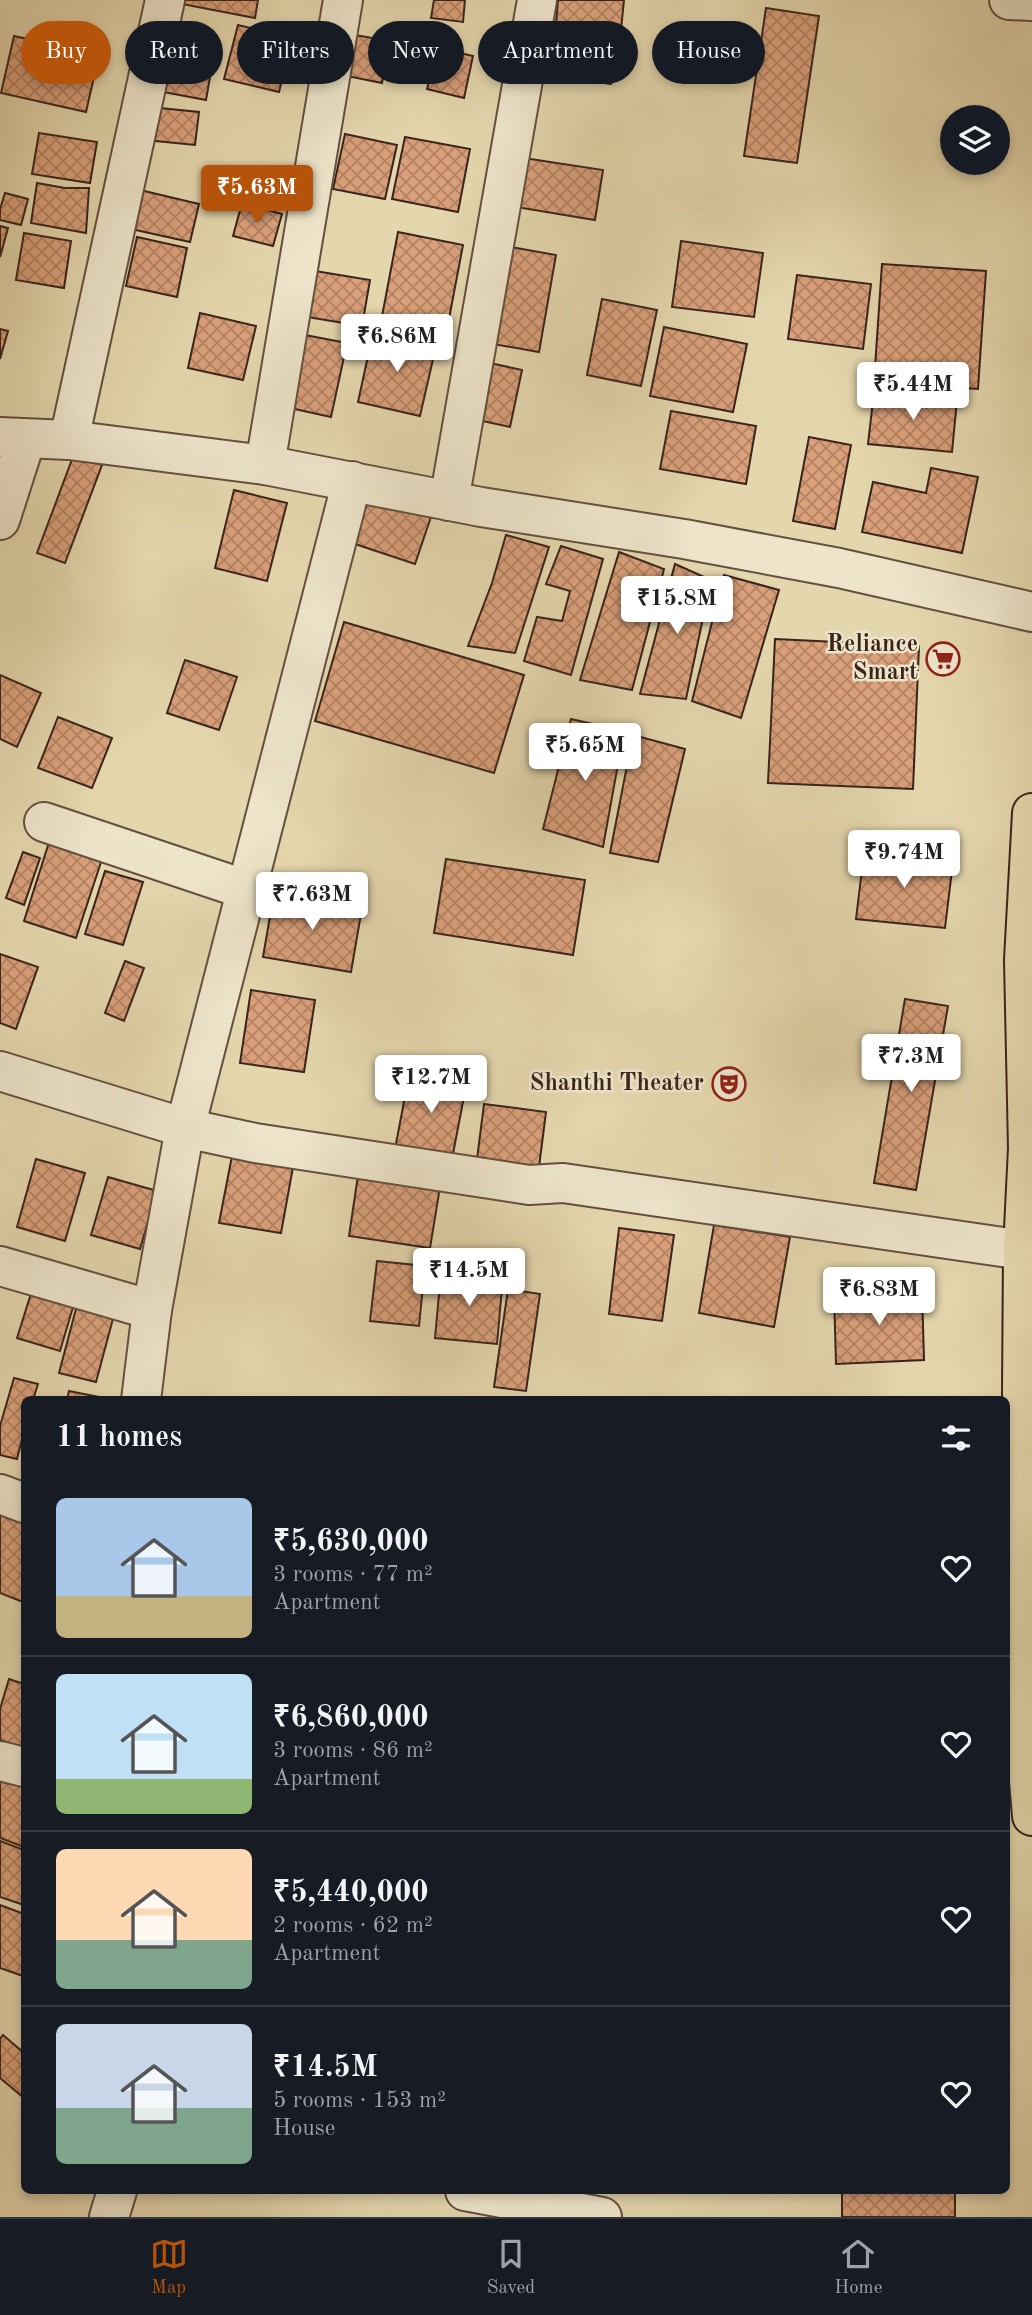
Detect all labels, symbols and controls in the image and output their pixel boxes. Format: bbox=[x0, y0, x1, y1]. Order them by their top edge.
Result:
chip: Buy bbox=[21, 21, 111, 84]
chip: Rent bbox=[125, 21, 223, 84]
chip: Filters bbox=[237, 21, 354, 84]
chip: New bbox=[368, 21, 464, 84]
chip: Apartment bbox=[478, 21, 638, 84]
chip: House bbox=[652, 21, 765, 84]
map controls bbox=[940, 105, 1010, 175]
button: layers bbox=[940, 105, 1010, 175]
pin: ₹5.63M bbox=[200, 166, 314, 225]
text: ₹5.63M bbox=[217, 176, 297, 199]
pin: ₹6.86M bbox=[340, 314, 454, 374]
text: ₹6.86M bbox=[357, 325, 437, 348]
pin: ₹5.44M bbox=[856, 362, 970, 422]
text: ₹5.44M bbox=[873, 373, 953, 396]
pin: ₹15.8M bbox=[620, 576, 734, 636]
text: ₹15.8M bbox=[637, 587, 717, 610]
place label: Reliance Smart bbox=[827, 633, 918, 685]
supermarket icon: Reliance Smart bbox=[924, 640, 962, 678]
pin: ₹5.65M bbox=[528, 724, 642, 783]
text: ₹5.65M bbox=[545, 734, 625, 757]
pin: ₹9.74M bbox=[847, 830, 961, 890]
text: ₹9.74M bbox=[864, 841, 944, 864]
pin: ₹7.63M bbox=[255, 872, 369, 932]
text: ₹7.63M bbox=[272, 883, 352, 906]
pin: ₹7.3M bbox=[862, 1034, 960, 1094]
text: ₹7.3M bbox=[878, 1045, 944, 1068]
pin: ₹12.7M bbox=[374, 1056, 488, 1115]
theatre icon: Shanthi Theater bbox=[710, 1065, 748, 1103]
text: ₹12.7M bbox=[391, 1066, 471, 1089]
place label: Shanthi Theater bbox=[530, 1072, 704, 1096]
pin: ₹14.5M bbox=[412, 1248, 526, 1308]
text: ₹14.5M bbox=[429, 1259, 509, 1282]
pin: ₹6.83M bbox=[822, 1268, 936, 1327]
text: ₹6.83M bbox=[839, 1278, 919, 1301]
icon: filters bbox=[937, 1419, 975, 1457]
text: 11 homes bbox=[56, 1423, 182, 1453]
icon: home bbox=[112, 1526, 196, 1610]
text: ₹5,630,000 bbox=[273, 1527, 429, 1557]
icon: heart bbox=[937, 1549, 975, 1587]
text: 3 rooms · 77 m² bbox=[273, 1563, 433, 1586]
text: Apartment bbox=[273, 1591, 381, 1614]
icon: home bbox=[112, 1702, 196, 1786]
text: ₹6,860,000 bbox=[273, 1703, 429, 1733]
icon: heart bbox=[937, 1725, 975, 1763]
text: 3 rooms · 86 m² bbox=[273, 1739, 433, 1762]
text: Apartment bbox=[273, 1767, 381, 1790]
icon: home bbox=[112, 1877, 196, 1961]
text: ₹5,440,000 bbox=[273, 1878, 429, 1908]
icon: heart bbox=[937, 1900, 975, 1938]
text: 2 rooms · 62 m² bbox=[273, 1914, 433, 1937]
text: Apartment bbox=[273, 1942, 381, 1965]
icon: home bbox=[112, 2052, 196, 2136]
text: ₹14.5M bbox=[273, 2053, 377, 2083]
icon: heart bbox=[937, 2075, 975, 2113]
text: 5 rooms · 153 m² bbox=[273, 2089, 446, 2112]
text: House bbox=[273, 2117, 335, 2140]
tab: Map bbox=[150, 2235, 188, 2300]
tab: Saved bbox=[487, 2235, 535, 2300]
tab: Home bbox=[834, 2235, 882, 2300]

